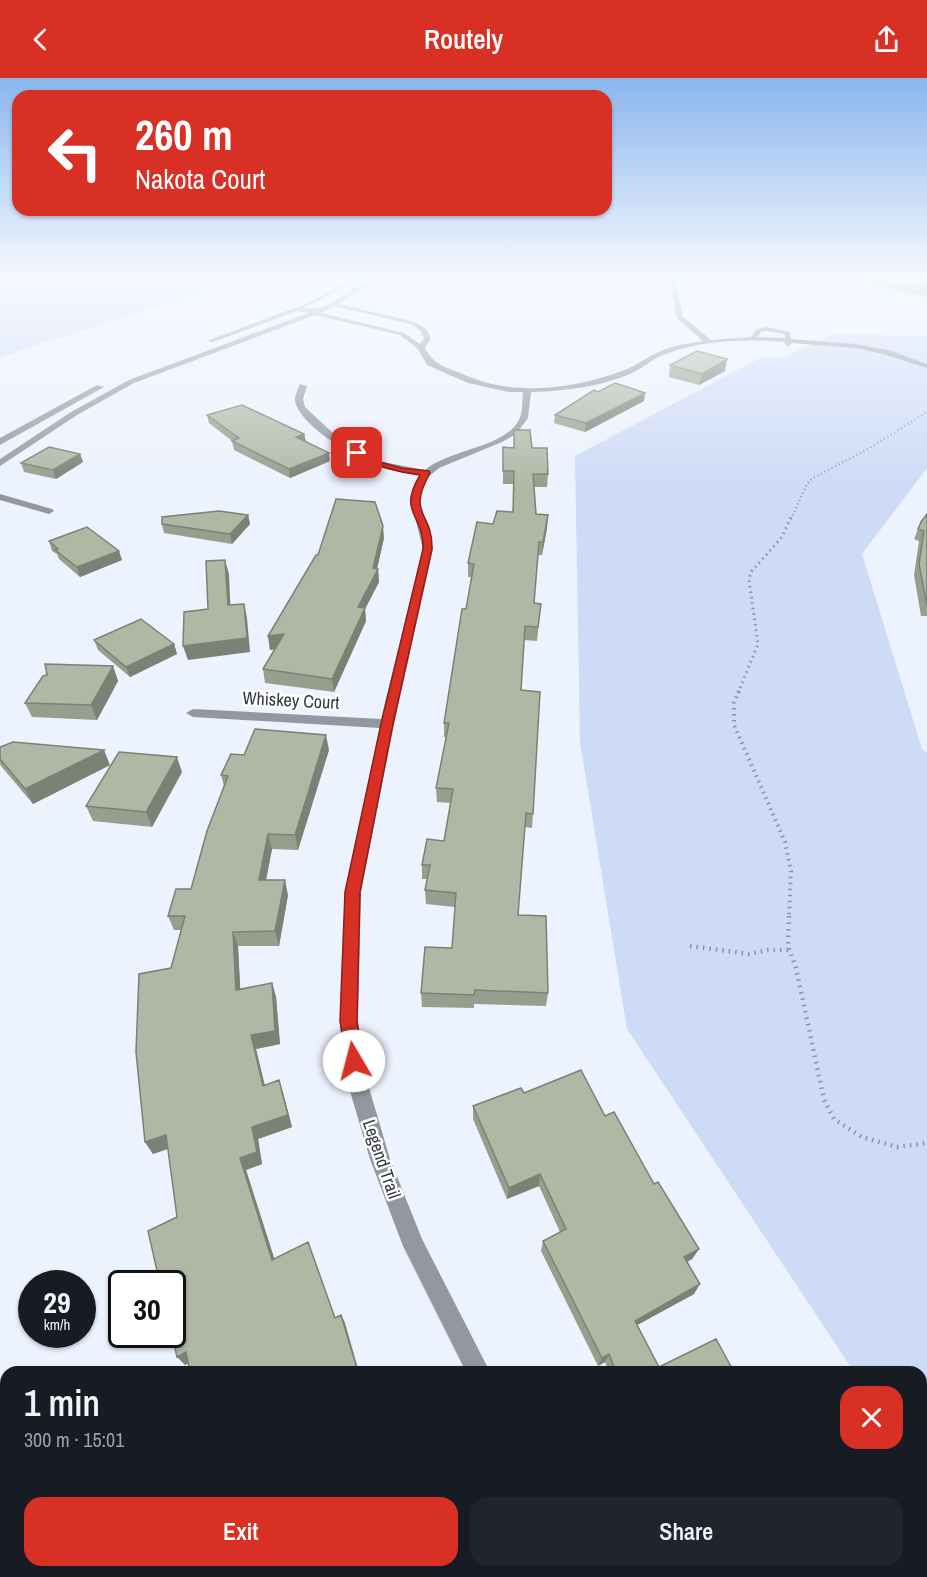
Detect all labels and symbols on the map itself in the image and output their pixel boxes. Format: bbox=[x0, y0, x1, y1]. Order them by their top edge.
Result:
pin bbox=[331, 427, 382, 478]
street label: Whiskey Court bbox=[242, 685, 340, 715]
position arrow bbox=[322, 1029, 386, 1093]
street label: Legend Trail bbox=[357, 1116, 407, 1202]
speed limit sign: 30 bbox=[108, 1270, 186, 1348]

